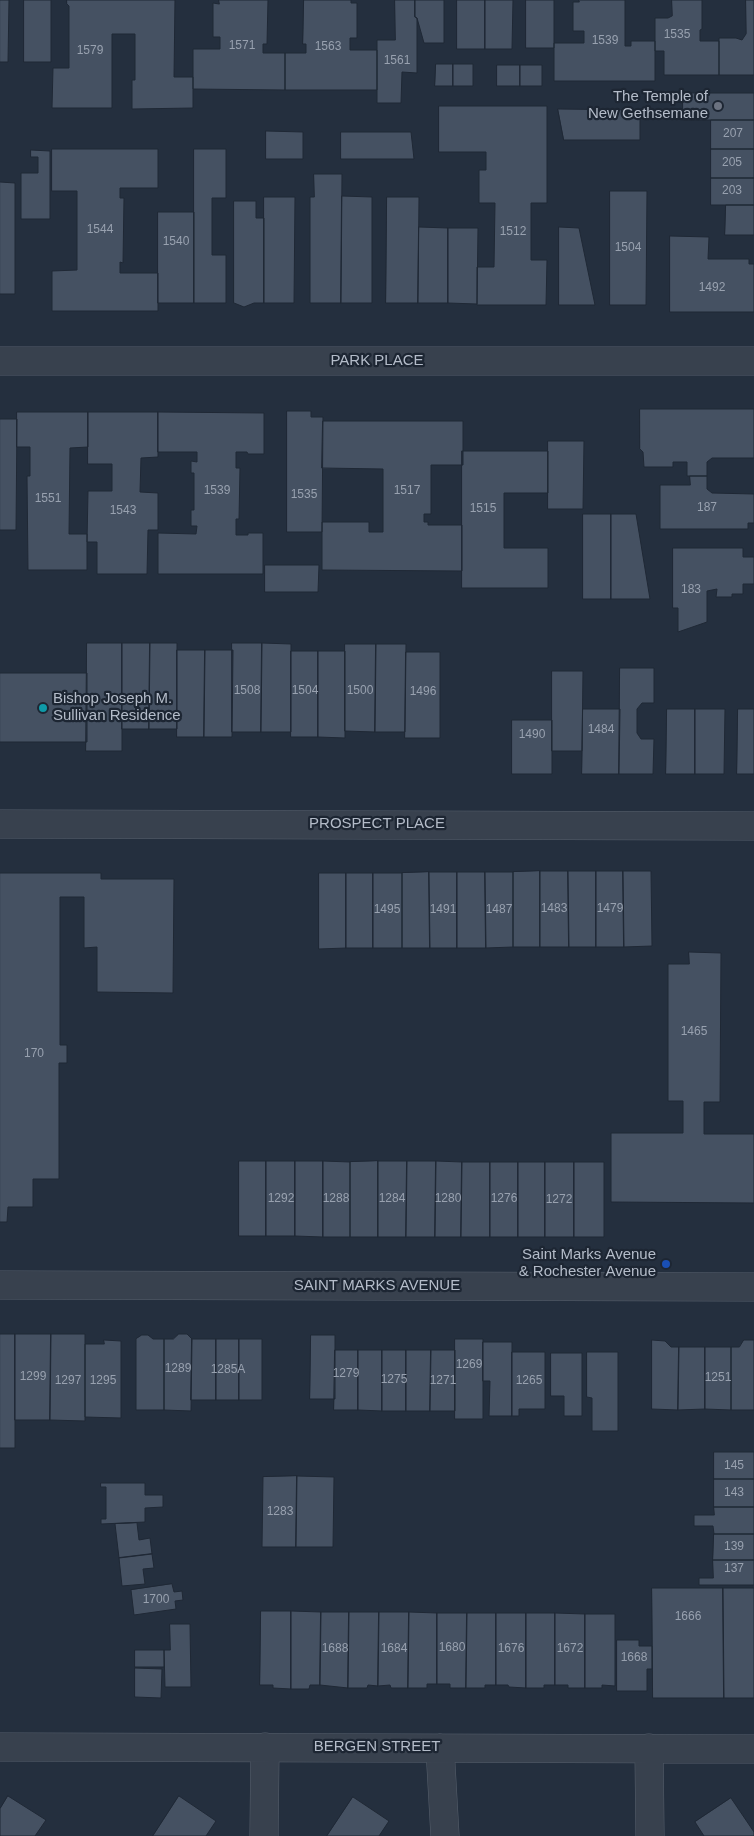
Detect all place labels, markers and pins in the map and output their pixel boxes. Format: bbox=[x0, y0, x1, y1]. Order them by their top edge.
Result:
place label: The Temple of New Gethsemane bbox=[588, 88, 708, 123]
marker: The Temple of New Gethsemane bbox=[712, 100, 724, 112]
place label: Bishop Joseph M. Sullivan Residence bbox=[53, 690, 181, 725]
marker: Bishop Joseph M. Sullivan Residence bbox=[37, 702, 49, 714]
place label: Saint Marks Avenue & Rochester Avenue bbox=[519, 1246, 656, 1281]
marker: Saint Marks Avenue & Rochester Avenue bbox=[660, 1258, 672, 1270]

